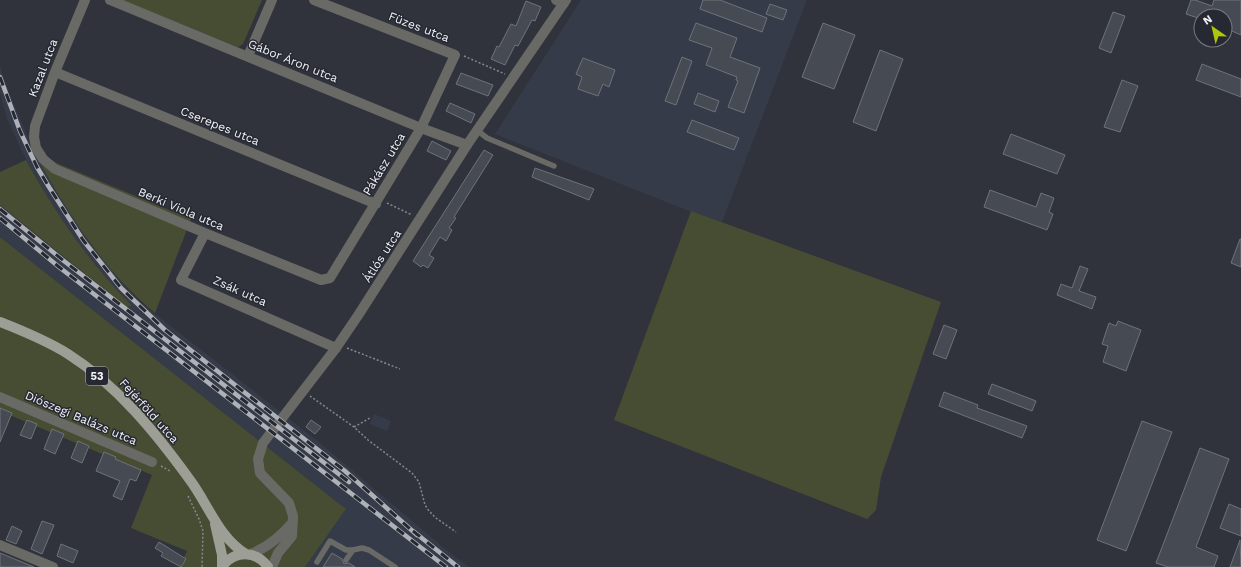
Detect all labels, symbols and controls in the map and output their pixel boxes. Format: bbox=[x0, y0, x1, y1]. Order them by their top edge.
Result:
north arrow bbox=[1193, 8, 1233, 48]
street label: Füzes utca bbox=[387, 9, 451, 45]
text: N bbox=[1201, 12, 1215, 28]
street label: Kazal utca bbox=[26, 37, 61, 99]
street label: Gábor Áron utca bbox=[246, 37, 340, 85]
street label: Cserepes utca bbox=[178, 104, 262, 148]
street label: Pákász utca bbox=[360, 130, 408, 198]
street label: Berki Viola utca bbox=[136, 185, 226, 233]
street label: Átlós utca bbox=[360, 227, 404, 285]
street label: Zsák utca bbox=[211, 273, 269, 309]
road number: 53 bbox=[86, 367, 108, 385]
street label: Fejérföld utca bbox=[117, 376, 182, 446]
street label: Diószegi Balázs utca bbox=[23, 388, 139, 448]

